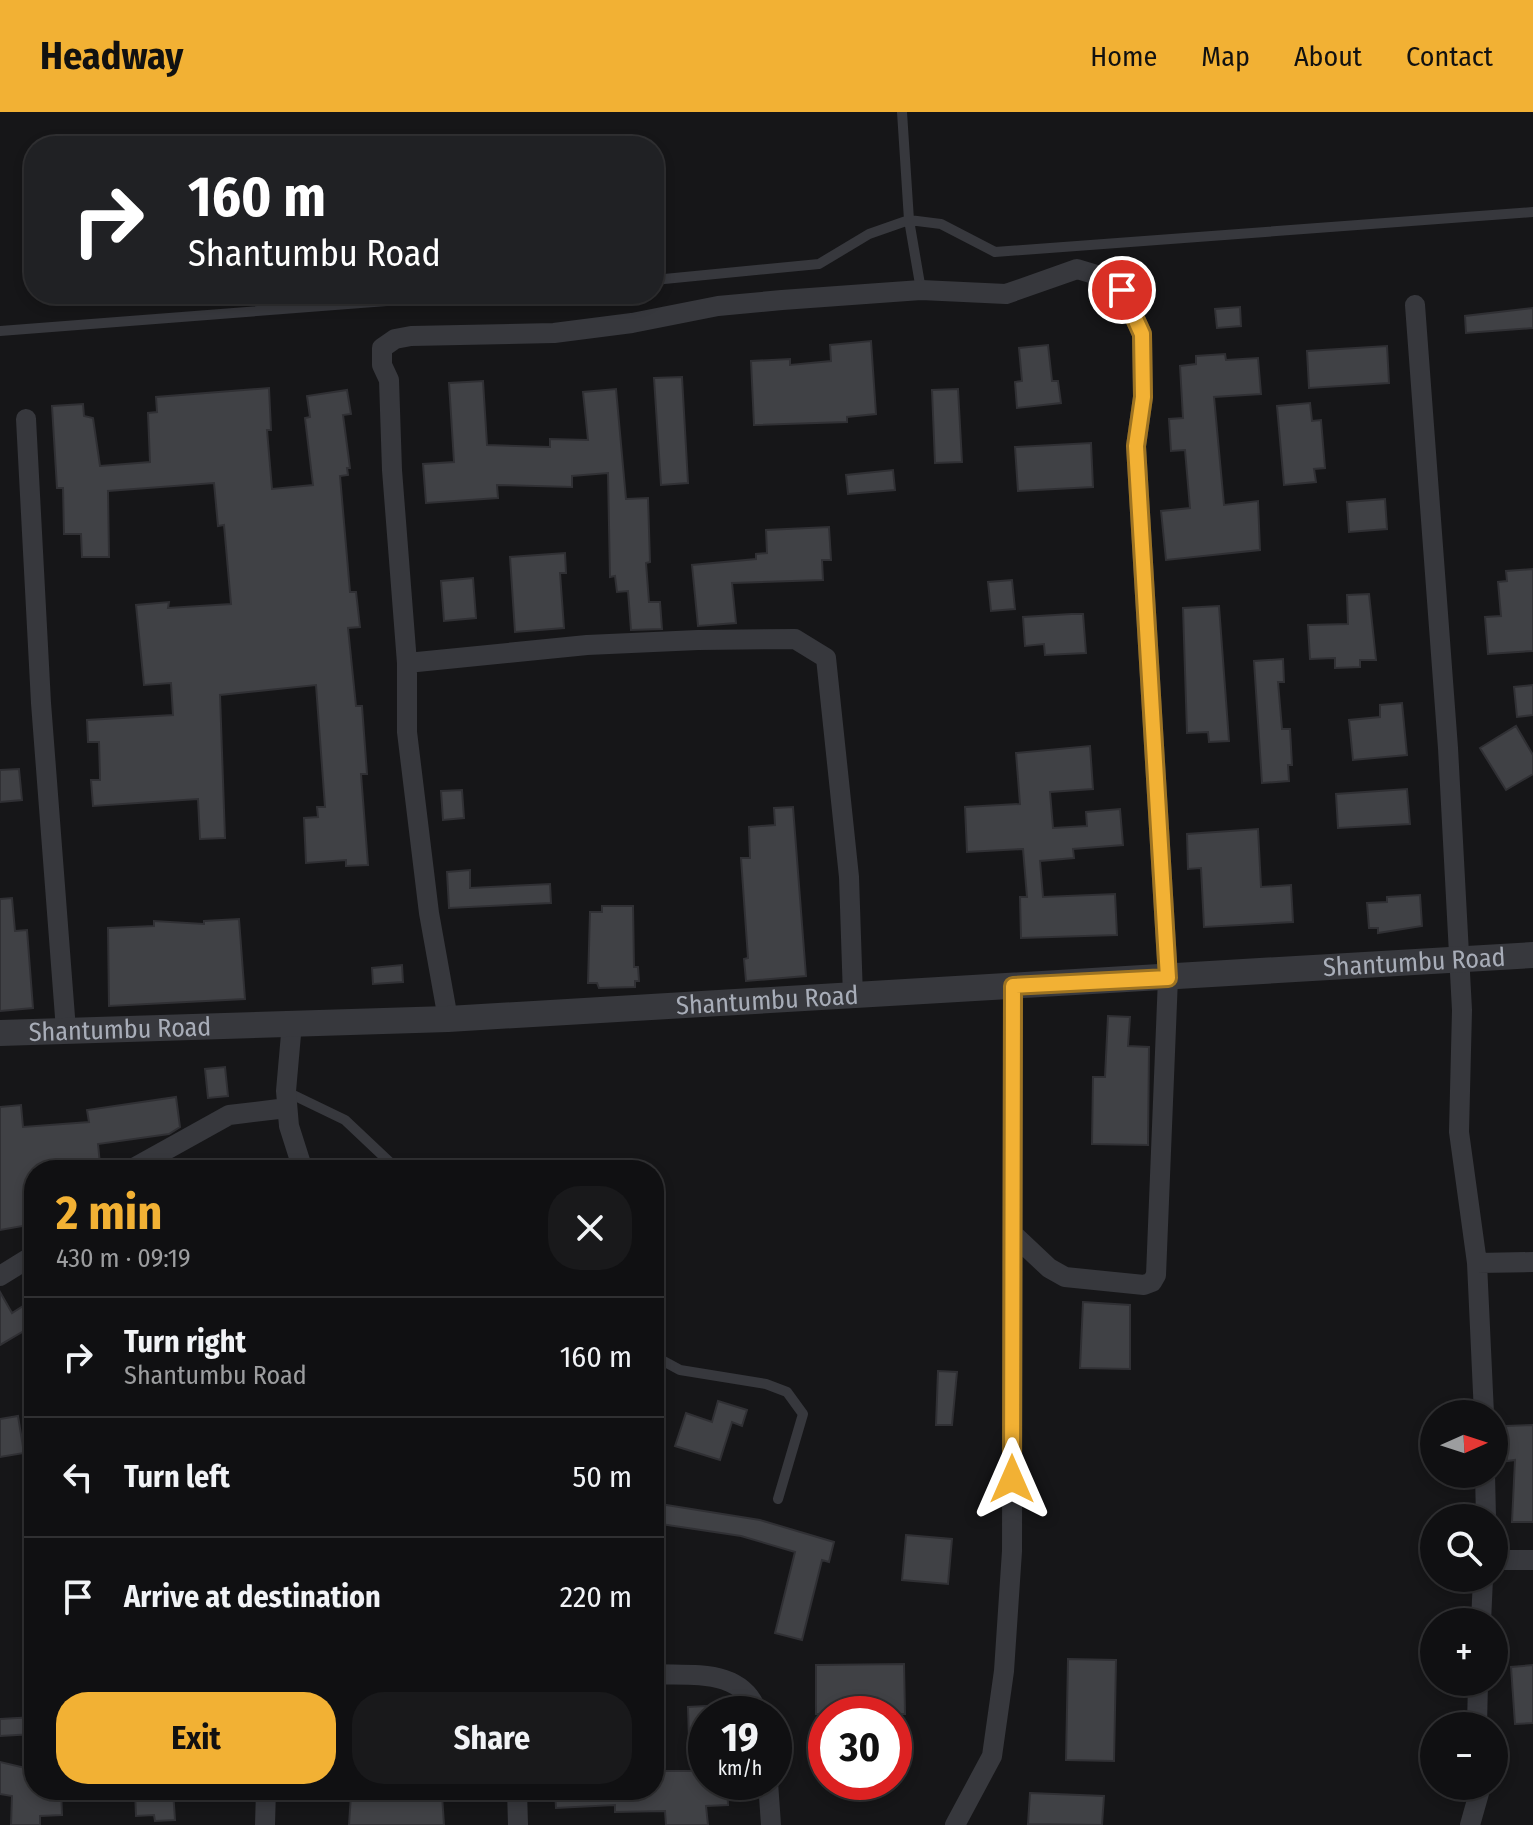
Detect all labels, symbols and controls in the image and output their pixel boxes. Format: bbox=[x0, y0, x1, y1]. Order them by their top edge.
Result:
text: Headway bbox=[40, 33, 183, 79]
text: Home bbox=[1090, 40, 1157, 73]
text: Map bbox=[1201, 40, 1250, 73]
text: About bbox=[1294, 40, 1362, 73]
text: Contact bbox=[1406, 40, 1493, 73]
text: 160 m bbox=[188, 164, 326, 231]
icon: right bbox=[56, 168, 160, 272]
text: Shantumbu Road bbox=[188, 232, 441, 276]
pin bbox=[1088, 256, 1156, 324]
icon: arrive bbox=[1100, 268, 1144, 312]
street label: Shantumbu Road bbox=[1322, 942, 1506, 983]
street label: Shantumbu Road bbox=[675, 980, 859, 1022]
street label: Shantumbu Road bbox=[28, 1011, 212, 1048]
text: 2 min bbox=[56, 1184, 162, 1242]
button: close bbox=[548, 1186, 632, 1270]
text: 430 m · 09:19 bbox=[56, 1243, 191, 1274]
text: Turn right bbox=[124, 1324, 246, 1360]
icon: right bbox=[56, 1335, 100, 1379]
text: 160 m bbox=[560, 1339, 632, 1375]
text: Shantumbu Road bbox=[124, 1360, 307, 1391]
north arrow bbox=[1420, 1400, 1508, 1488]
map controls bbox=[1420, 1400, 1508, 1800]
position arrow bbox=[970, 1437, 1054, 1521]
icon: left bbox=[56, 1455, 100, 1499]
text: Turn left bbox=[124, 1459, 230, 1495]
text: 50 m bbox=[572, 1459, 632, 1495]
button: search bbox=[1420, 1504, 1508, 1592]
icon: arrive bbox=[56, 1575, 100, 1619]
text: Arrive at destination bbox=[124, 1579, 381, 1615]
text: 220 m bbox=[560, 1579, 632, 1615]
button: + bbox=[1420, 1608, 1508, 1696]
button: Exit bbox=[56, 1692, 336, 1784]
button: Share bbox=[352, 1692, 632, 1784]
speed limit sign: 30 bbox=[808, 1696, 912, 1800]
button: − bbox=[1420, 1712, 1508, 1800]
text: 19 bbox=[721, 1714, 759, 1762]
text: km/h bbox=[718, 1756, 762, 1780]

